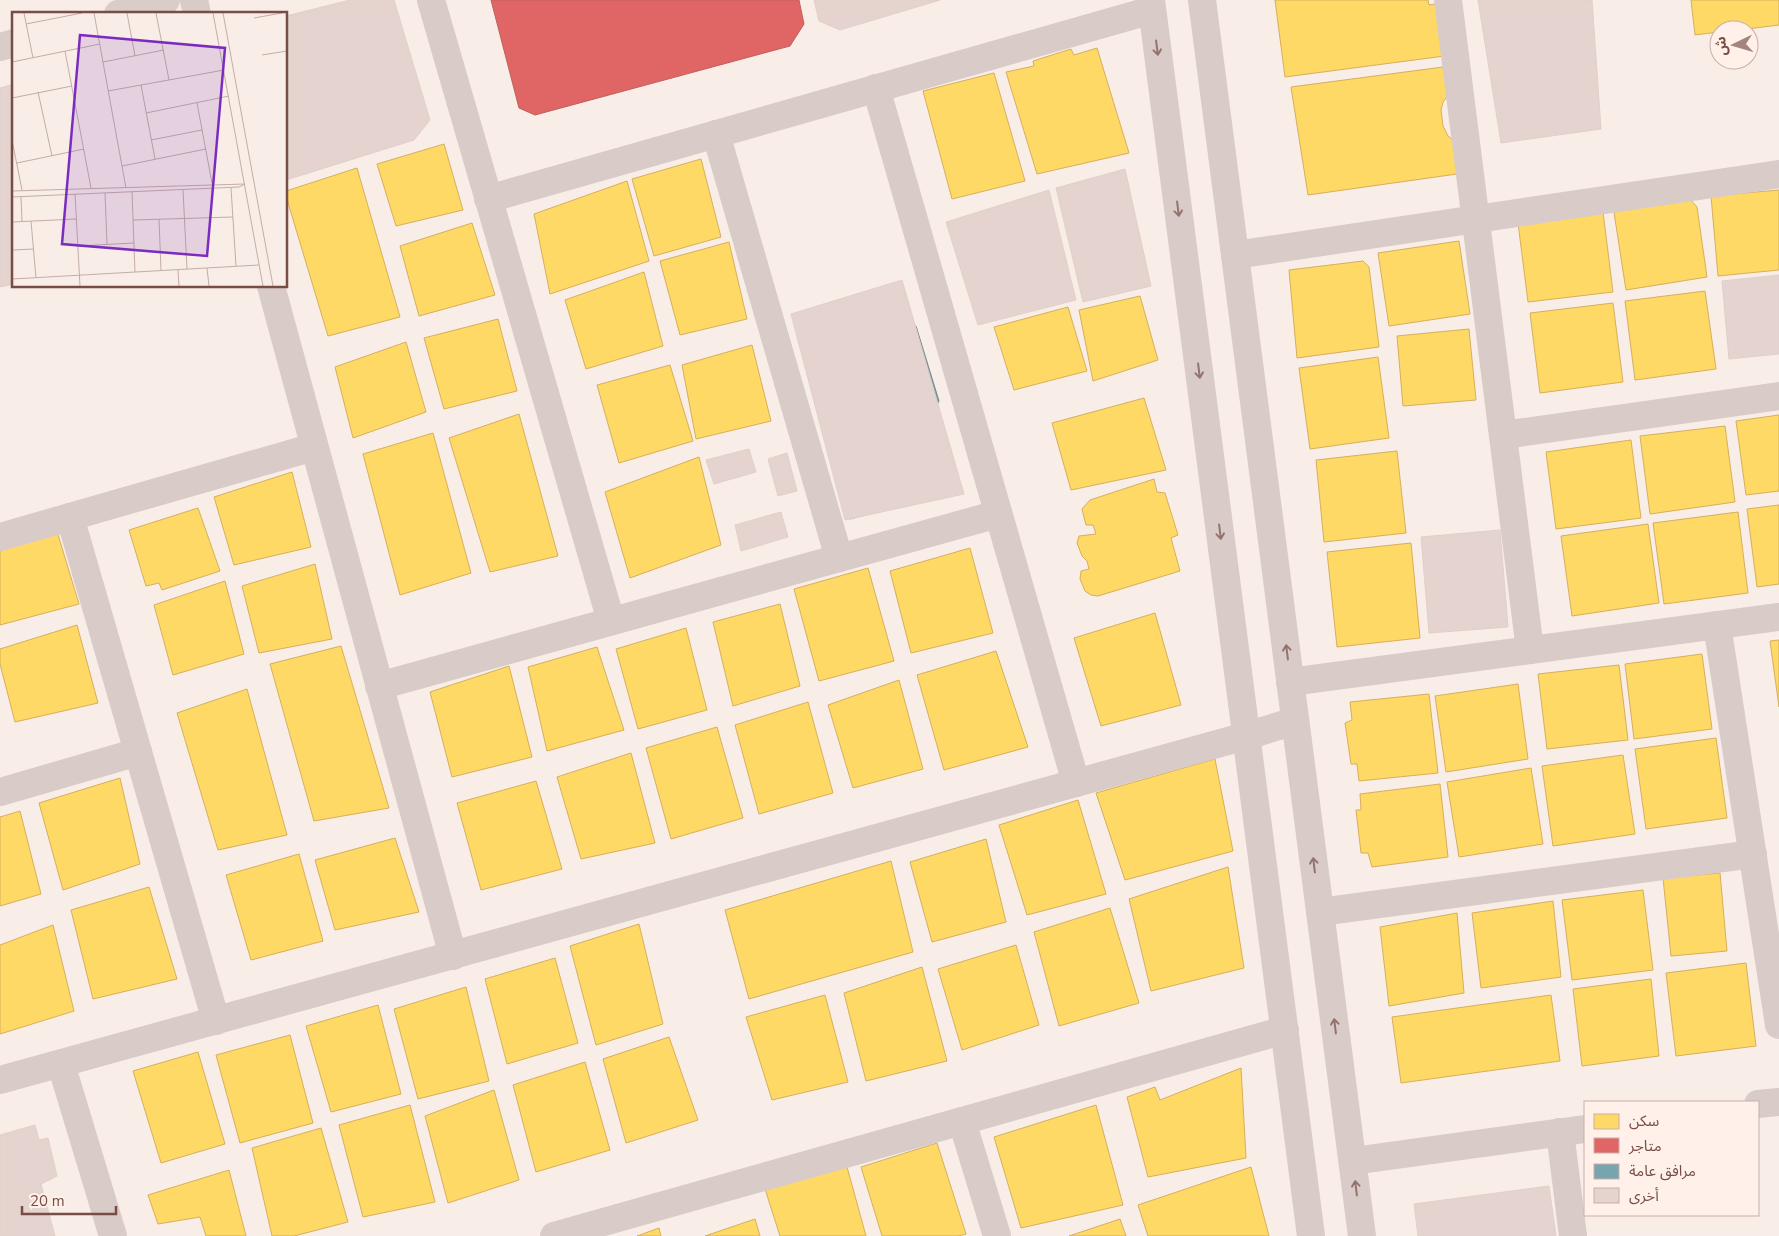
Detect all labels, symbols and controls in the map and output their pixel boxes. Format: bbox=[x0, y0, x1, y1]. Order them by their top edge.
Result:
inset map bbox=[12, 12, 288, 288]
north arrow bbox=[1709, 20, 1759, 70]
text: ش bbox=[1711, 36, 1732, 56]
one-way arrow bbox=[1152, 40, 1162, 56]
one-way arrow bbox=[1173, 201, 1183, 217]
one-way arrow bbox=[1194, 362, 1204, 378]
one-way arrow bbox=[1215, 523, 1225, 539]
one-way arrow bbox=[1281, 644, 1291, 660]
one-way arrow bbox=[1309, 858, 1319, 874]
one-way arrow bbox=[1330, 1019, 1340, 1035]
legend bbox=[1584, 1101, 1759, 1216]
text: سكن bbox=[1629, 1111, 1660, 1131]
text: متاجر bbox=[1628, 1136, 1662, 1156]
text: مرافق عامة bbox=[1629, 1161, 1696, 1181]
one-way arrow bbox=[1351, 1180, 1361, 1196]
scale bar bbox=[22, 1184, 116, 1216]
text: أخرى bbox=[1629, 1186, 1659, 1206]
text: 20 m bbox=[30, 1191, 65, 1211]

